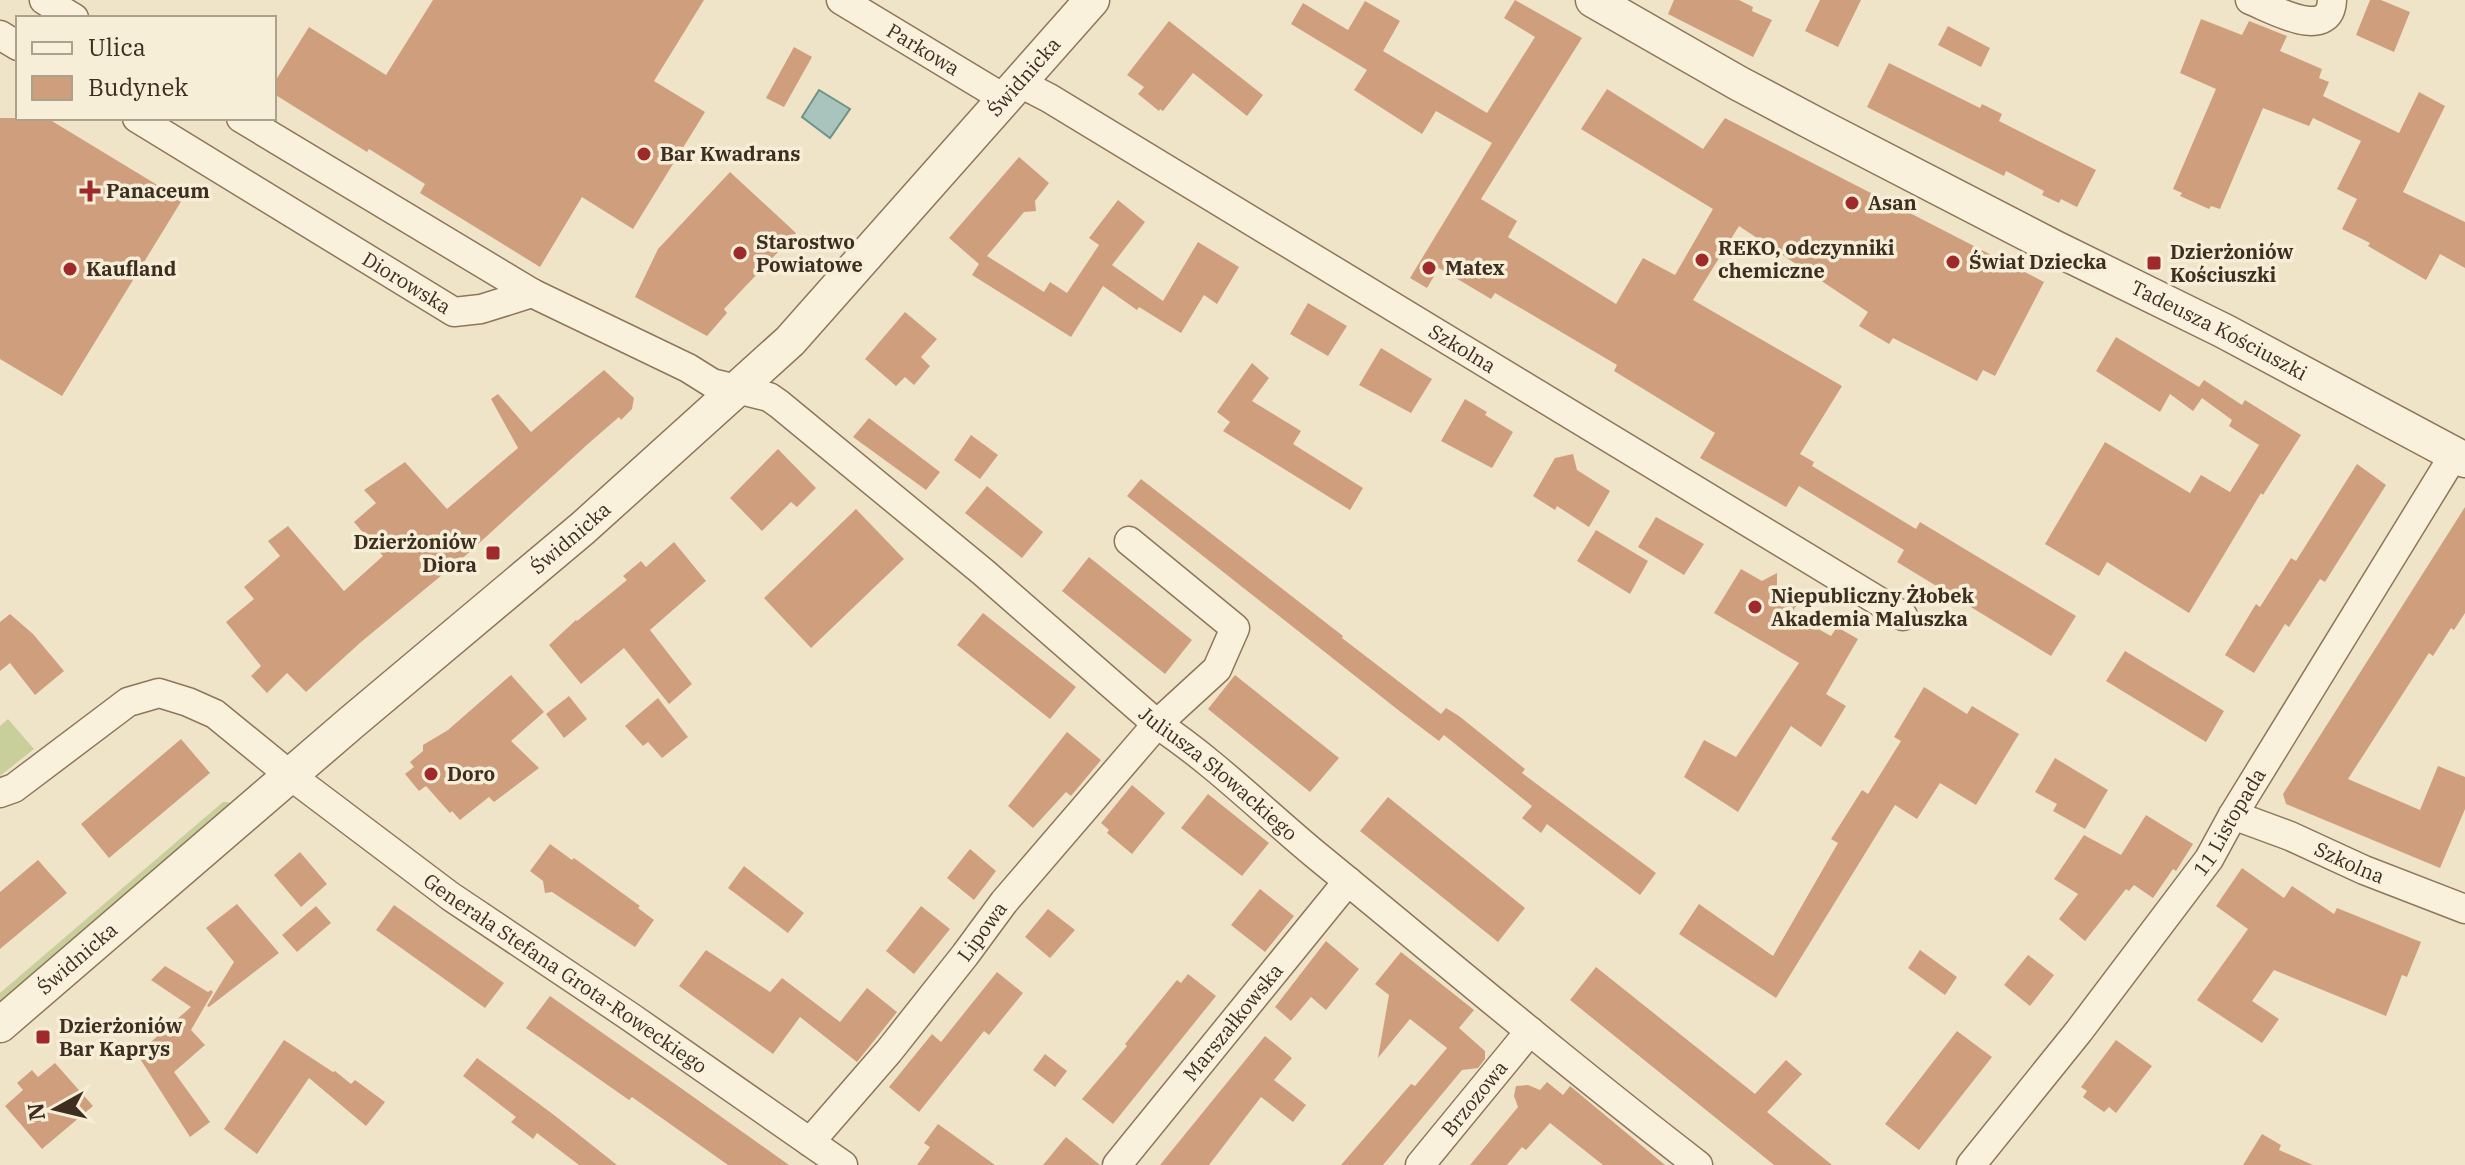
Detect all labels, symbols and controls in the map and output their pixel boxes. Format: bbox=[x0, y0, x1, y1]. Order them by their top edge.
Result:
legend bbox=[16, 16, 276, 120]
street label: Parkowa bbox=[882, 17, 965, 82]
text: Ulica bbox=[88, 31, 146, 63]
street label: Świdnicka bbox=[981, 31, 1066, 122]
text: Budynek bbox=[88, 71, 188, 103]
place label: Bar Kwadrans bbox=[660, 140, 800, 167]
marker: Bar Kwadrans bbox=[635, 145, 653, 163]
place label: Panaceum bbox=[106, 177, 210, 204]
marker: Panaceum bbox=[81, 182, 99, 200]
place label: Asan bbox=[1868, 189, 1917, 216]
marker: Asan bbox=[1843, 194, 1861, 212]
place label: Starostwo Powiatowe bbox=[756, 228, 863, 278]
place label: REKO, odczynniki chemiczne bbox=[1718, 234, 1895, 284]
place label: Dzierżoniów Kościuszki bbox=[2170, 238, 2294, 288]
marker: Starostwo Powiatowe bbox=[731, 244, 749, 262]
street label: Diorowska bbox=[357, 245, 456, 320]
place label: Świat Dziecka bbox=[1969, 248, 2107, 275]
marker: REKO, odczynniki chemiczne bbox=[1693, 251, 1711, 269]
marker: Świat Dziecka bbox=[1944, 253, 1962, 271]
place label: Matex bbox=[1445, 254, 1505, 281]
marker: Dzierżoniów Kościuszki bbox=[2145, 254, 2163, 272]
place label: Kaufland bbox=[86, 255, 177, 282]
marker: Matex bbox=[1420, 259, 1438, 277]
marker: Kaufland bbox=[61, 260, 79, 278]
street label: Tadeusza Kościuszki bbox=[2127, 273, 2312, 386]
street label: Szkolna bbox=[1424, 317, 1501, 379]
street label: Świdnicka bbox=[524, 496, 616, 580]
place label: Dzierżoniów Diora bbox=[353, 528, 477, 578]
marker: Dzierżoniów Diora bbox=[484, 544, 502, 562]
place label: Niepubliczny Żłobek Akademia Maluszka bbox=[1771, 582, 1974, 632]
marker: Niepubliczny Żłobek Akademia Maluszka bbox=[1746, 598, 1764, 616]
street label: Juliusza Słowackiego bbox=[1133, 700, 1303, 846]
place label: Doro bbox=[447, 760, 495, 787]
street label: 11 Listopada bbox=[2187, 763, 2272, 881]
marker: Doro bbox=[422, 765, 440, 783]
street label: Szkolna bbox=[2310, 835, 2389, 890]
street label: Generała Stefana Grota-Roweckiego bbox=[418, 867, 713, 1079]
street label: Lipowa bbox=[951, 896, 1013, 967]
street label: Świdnicka bbox=[31, 916, 123, 1000]
street label: Marszałkowska bbox=[1177, 957, 1289, 1086]
place label: Dzierżoniów Bar Kaprys bbox=[59, 1012, 183, 1062]
marker: Dzierżoniów Bar Kaprys bbox=[34, 1028, 52, 1046]
street label: Brzozowa bbox=[1435, 1055, 1513, 1142]
north arrow bbox=[16, 1069, 96, 1149]
text: N bbox=[20, 1101, 51, 1122]

